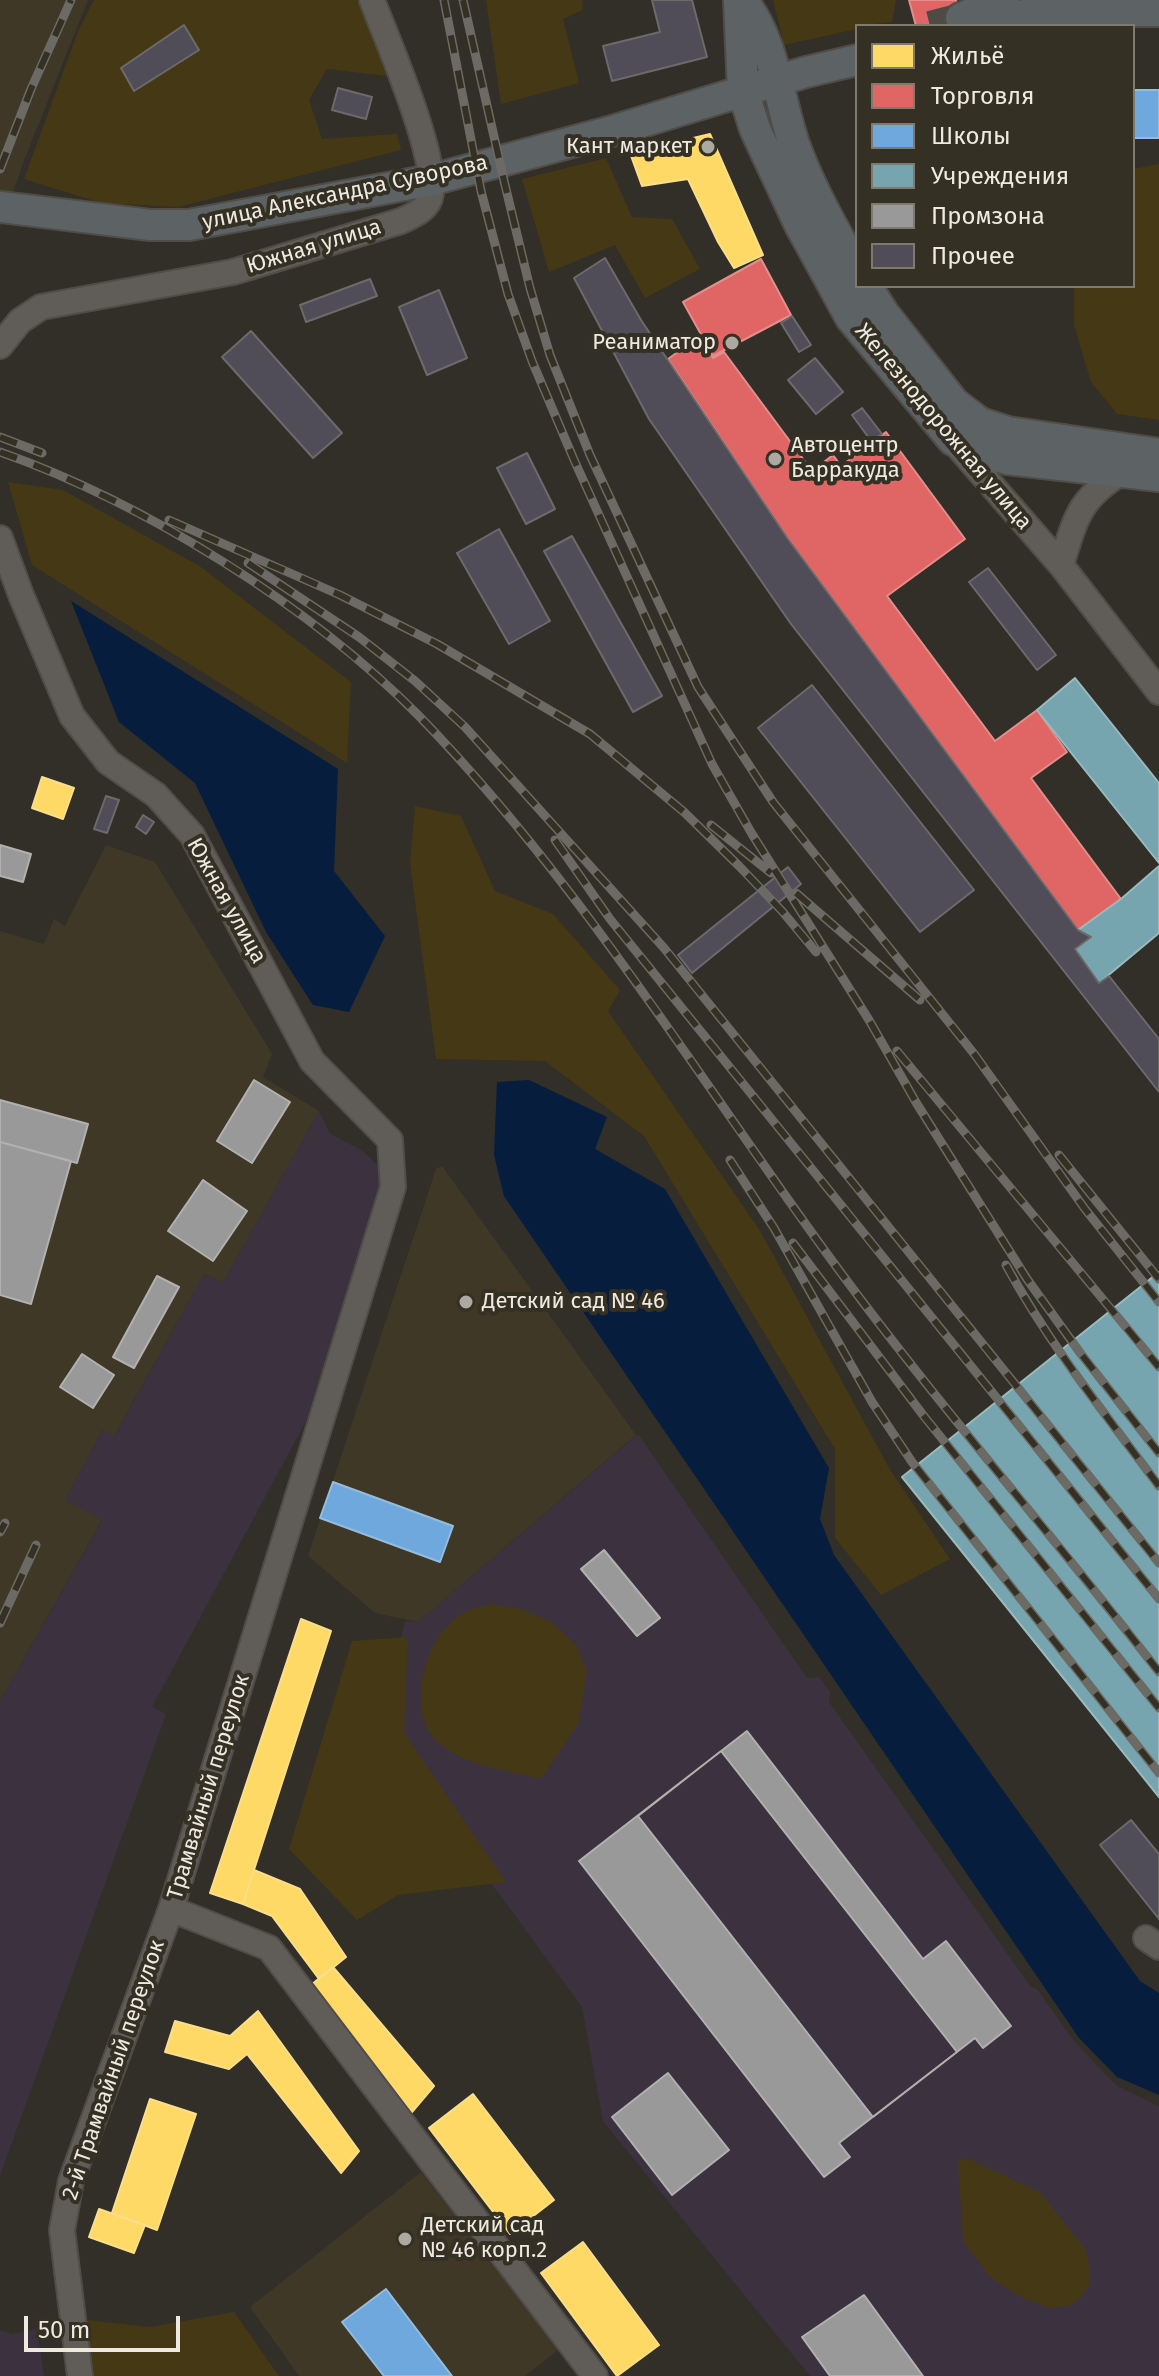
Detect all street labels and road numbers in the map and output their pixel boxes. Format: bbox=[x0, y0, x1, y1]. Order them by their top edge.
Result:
street label: улица Александра Суворова bbox=[200, 150, 490, 236]
street label: Южная улица bbox=[243, 214, 385, 280]
street label: Железнодорожная улица bbox=[849, 318, 1037, 536]
street label: Южная улица bbox=[181, 834, 271, 968]
street label: Трамвайный переулок bbox=[162, 1671, 256, 1903]
street label: 2-й Трамвайный переулок bbox=[57, 1937, 171, 2203]

